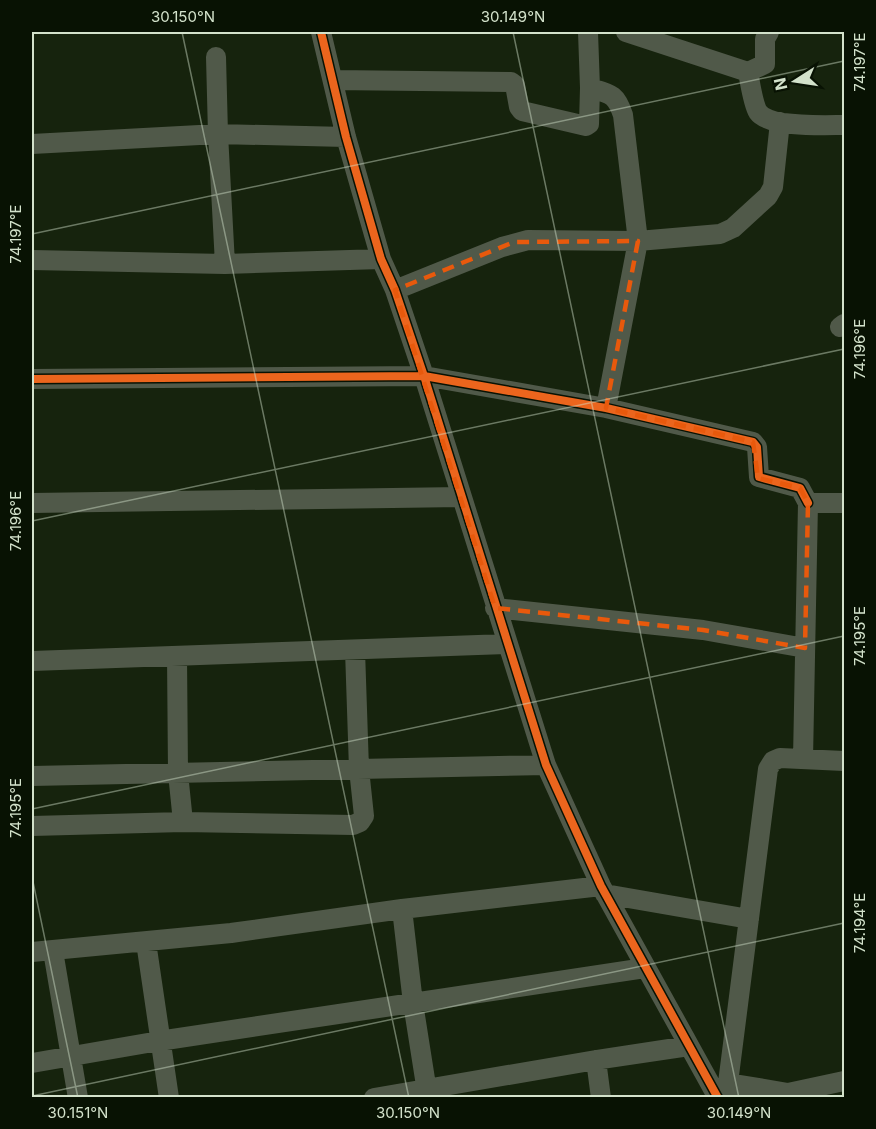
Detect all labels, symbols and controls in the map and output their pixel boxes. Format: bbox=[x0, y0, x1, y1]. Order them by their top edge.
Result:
text: 30.150°N bbox=[151, 7, 215, 26]
text: 30.149°N bbox=[481, 7, 545, 26]
text: 74.197°E bbox=[850, 32, 869, 92]
north arrow bbox=[765, 51, 825, 111]
text: N bbox=[769, 76, 791, 92]
text: 74.197°E bbox=[6, 204, 25, 264]
text: 74.196°E bbox=[850, 319, 869, 379]
text: 74.196°E bbox=[6, 491, 25, 551]
text: 74.195°E bbox=[850, 606, 869, 666]
text: 74.195°E bbox=[6, 778, 25, 838]
text: 74.194°E bbox=[850, 893, 869, 953]
text: 30.151°N bbox=[48, 1103, 108, 1122]
text: 30.150°N bbox=[376, 1103, 440, 1122]
text: 30.149°N bbox=[707, 1103, 771, 1122]

